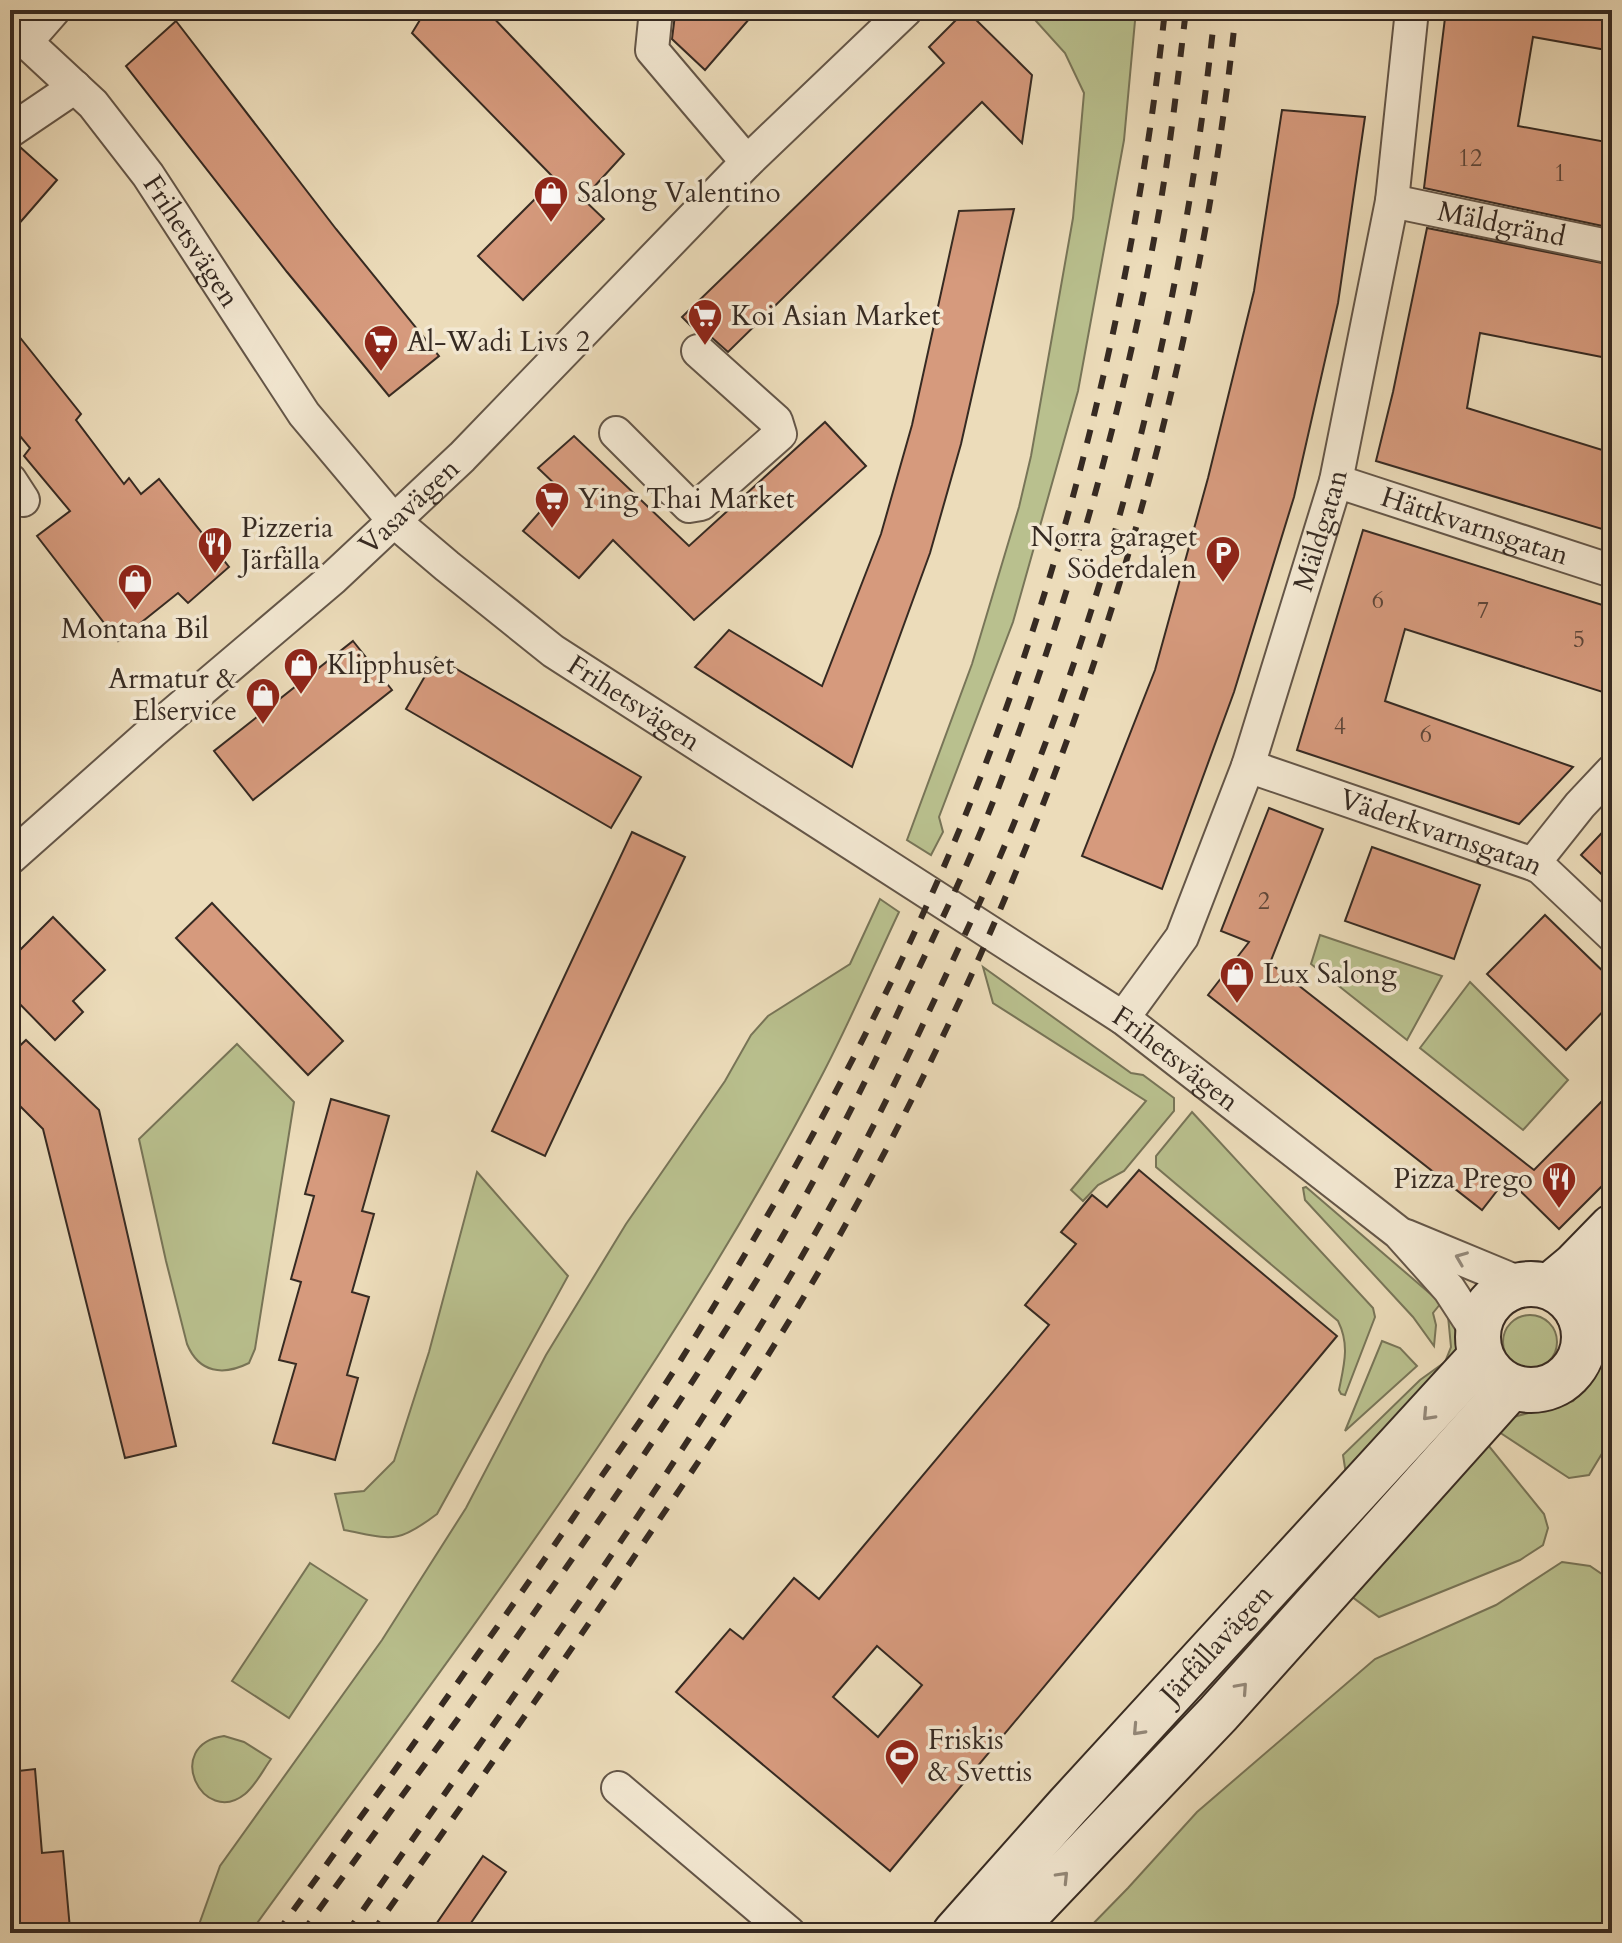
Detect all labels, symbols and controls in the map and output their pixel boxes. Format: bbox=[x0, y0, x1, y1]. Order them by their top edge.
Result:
house number: 12 bbox=[1458, 142, 1482, 175]
house number: 1 bbox=[1554, 157, 1566, 190]
street label: Frihetsvägen bbox=[134, 167, 248, 315]
shop icon: Salong Valentino bbox=[532, 174, 570, 224]
place label: Salong Valentino bbox=[577, 174, 781, 212]
street label: Mäldgränd bbox=[1434, 192, 1569, 256]
supermarket icon: Koi Asian Market bbox=[686, 297, 724, 347]
place label: Koi Asian Market bbox=[731, 297, 940, 335]
supermarket icon: Al-Wadi Livs 2 bbox=[362, 323, 400, 373]
place label: Al-Wadi Livs 2 bbox=[407, 323, 590, 361]
street label: Vasavägen bbox=[351, 450, 468, 563]
street label: Mäldgatan bbox=[1284, 466, 1357, 596]
street label: Hättkvarnsgatan bbox=[1376, 478, 1573, 575]
supermarket icon: Ying Thai Market bbox=[533, 480, 571, 530]
place label: Ying Thai Market bbox=[578, 480, 795, 518]
place label: Pizzeria Järfälla bbox=[237, 509, 333, 579]
place label: Norra garaget Söderdalen bbox=[1031, 518, 1197, 588]
restaurant icon: Pizzeria Järfälla bbox=[196, 525, 234, 575]
parking icon: Norra garaget Söderdalen bbox=[1204, 534, 1242, 584]
shop icon: Montana Bil bbox=[116, 562, 154, 612]
house number: 6 bbox=[1372, 584, 1384, 617]
house number: 7 bbox=[1477, 594, 1489, 627]
place label: Montana Bil bbox=[61, 610, 209, 648]
house number: 5 bbox=[1573, 623, 1585, 656]
shop icon: Klipphuset bbox=[282, 646, 320, 696]
place label: Klipphuset bbox=[327, 646, 454, 684]
street label: Frihetsvägen bbox=[560, 646, 708, 760]
place label: Armatur & Elservice bbox=[108, 660, 237, 730]
shop icon: Armatur & Elservice bbox=[244, 676, 282, 726]
house number: 4 bbox=[1334, 710, 1346, 743]
house number: 6 bbox=[1420, 718, 1432, 751]
street label: Väderkvarnsgatan bbox=[1334, 780, 1549, 885]
house number: 2 bbox=[1258, 885, 1270, 918]
shop icon: Lux Salong bbox=[1218, 955, 1256, 1005]
place label: Lux Salong bbox=[1263, 955, 1397, 993]
street label: Frihetsvägen bbox=[1105, 997, 1247, 1120]
place label: Pizza Prego bbox=[1394, 1160, 1533, 1198]
restaurant icon: Pizza Prego bbox=[1540, 1160, 1578, 1210]
one-way arrow bbox=[1455, 1251, 1469, 1268]
one-way arrow bbox=[1423, 1405, 1437, 1420]
street label: Järfällavägen bbox=[1149, 1576, 1282, 1715]
one-way arrow bbox=[1232, 1682, 1247, 1697]
place label: Friskis & Svettis bbox=[928, 1721, 1032, 1791]
one-way arrow bbox=[1133, 1721, 1147, 1735]
sports icon: Friskis & Svettis bbox=[883, 1737, 921, 1787]
one-way arrow bbox=[1054, 1872, 1068, 1886]

